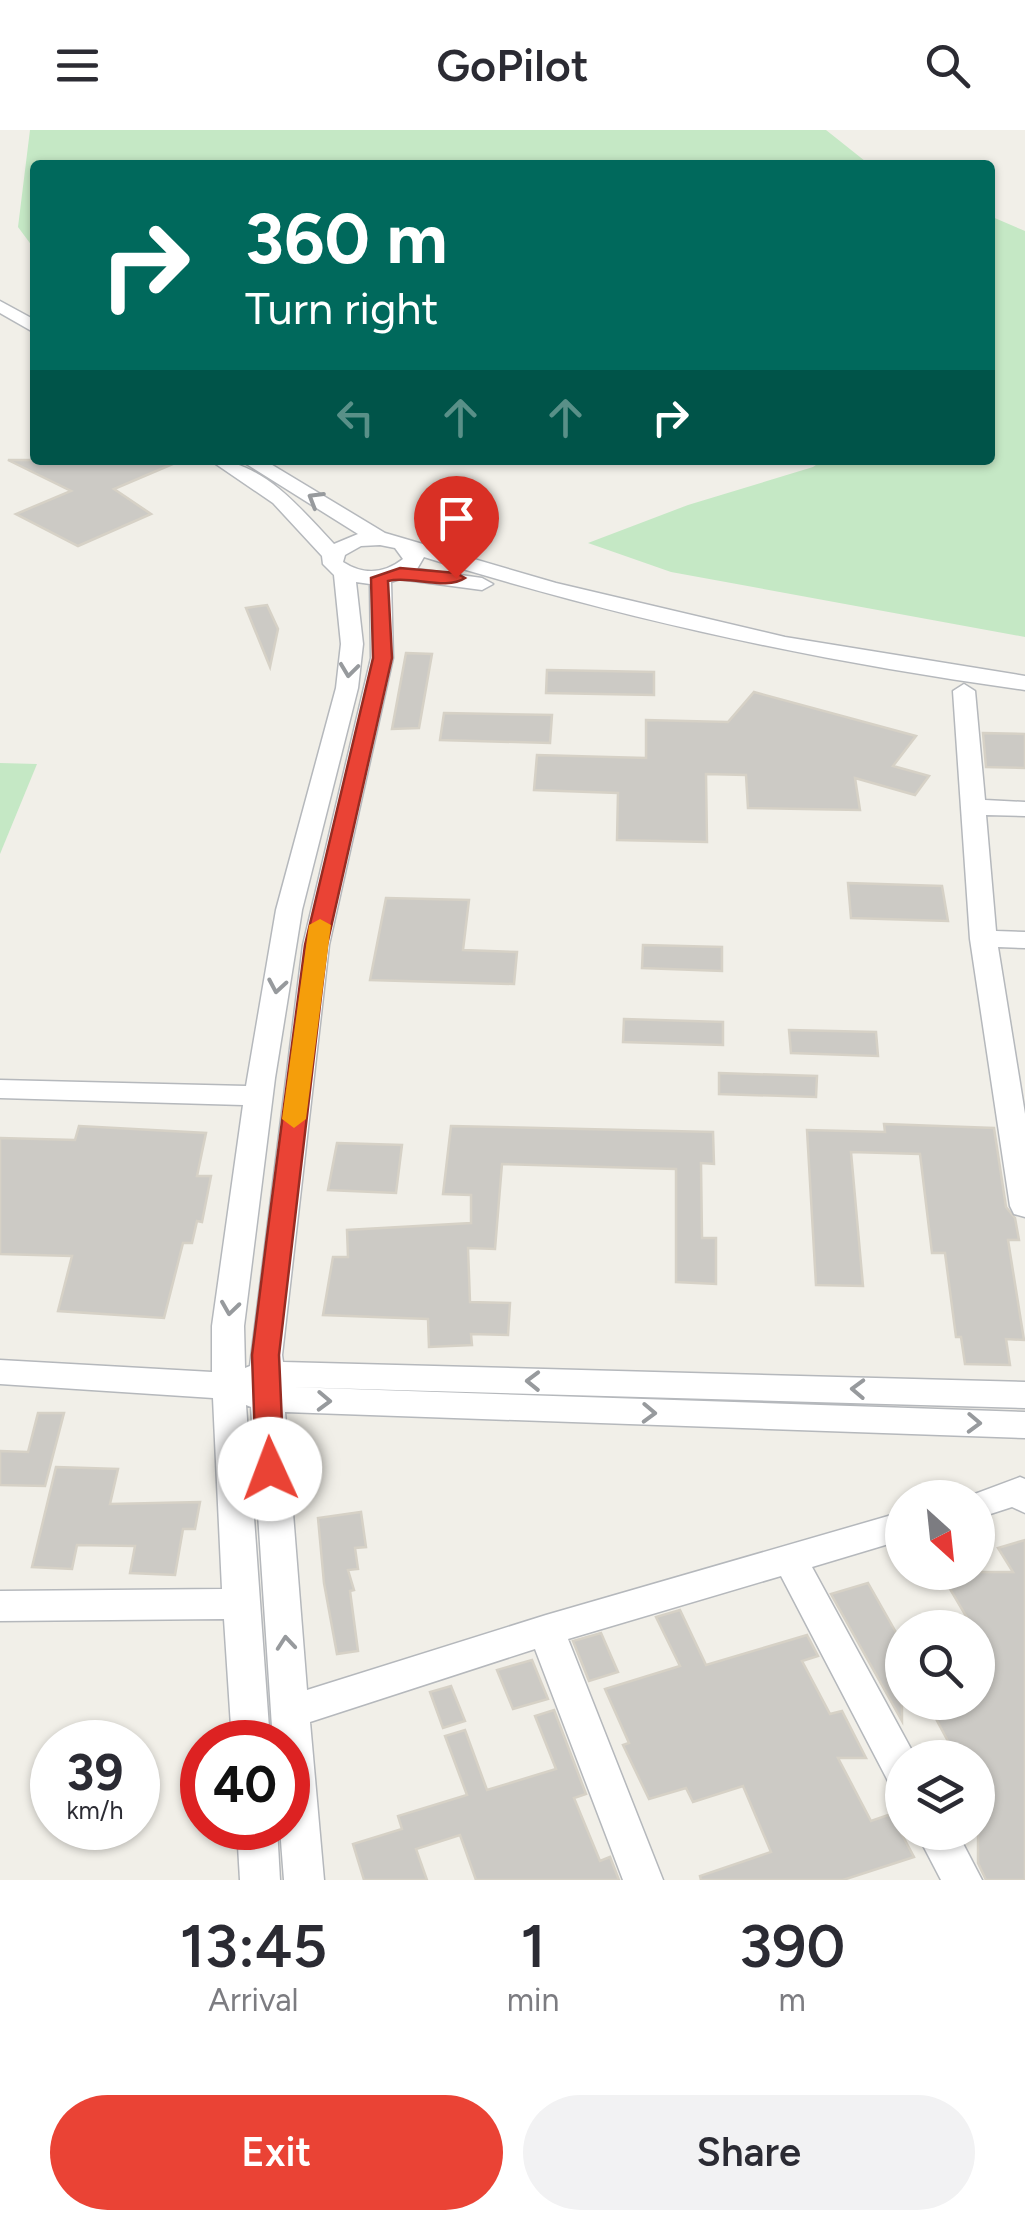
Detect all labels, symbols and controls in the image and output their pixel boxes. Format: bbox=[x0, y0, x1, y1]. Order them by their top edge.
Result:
icon: menu bbox=[50, 38, 105, 93]
text: GoPilot bbox=[436, 38, 589, 92]
icon: search bbox=[920, 38, 975, 93]
text: 360 m bbox=[245, 196, 448, 281]
icon: right bbox=[80, 200, 210, 330]
text: Turn right bbox=[245, 281, 438, 335]
icon: left bbox=[328, 390, 383, 445]
icon: ahead bbox=[433, 390, 488, 445]
icon: ahead bbox=[538, 390, 593, 445]
icon: right bbox=[643, 390, 698, 445]
pin bbox=[414, 476, 499, 579]
icon: arrive bbox=[429, 491, 484, 546]
one-way arrow bbox=[308, 492, 326, 511]
one-way arrow bbox=[339, 662, 360, 678]
one-way arrow bbox=[267, 978, 288, 994]
one-way arrow bbox=[221, 1299, 242, 1316]
one-way arrow bbox=[524, 1370, 540, 1391]
one-way arrow bbox=[849, 1379, 865, 1400]
one-way arrow bbox=[317, 1390, 333, 1411]
one-way arrow bbox=[642, 1403, 658, 1424]
one-way arrow bbox=[967, 1412, 983, 1433]
position arrow bbox=[218, 1417, 322, 1521]
north arrow bbox=[885, 1480, 995, 1590]
map controls bbox=[885, 1480, 995, 1850]
button: search bbox=[885, 1610, 995, 1720]
one-way arrow bbox=[276, 1635, 298, 1651]
speed limit sign: 40 bbox=[180, 1720, 310, 1850]
button: layers bbox=[885, 1740, 995, 1850]
text: 39 bbox=[67, 1742, 123, 1803]
text: km/h bbox=[66, 1795, 124, 1825]
text: 13:45 bbox=[180, 1910, 327, 1982]
text: 1 bbox=[521, 1910, 546, 1982]
text: 390 bbox=[739, 1910, 845, 1982]
text: Arrival bbox=[208, 1981, 299, 2019]
text: min bbox=[507, 1981, 559, 2019]
text: m bbox=[779, 1981, 806, 2019]
button: Exit bbox=[50, 2095, 503, 2210]
button: Share bbox=[523, 2095, 975, 2210]

